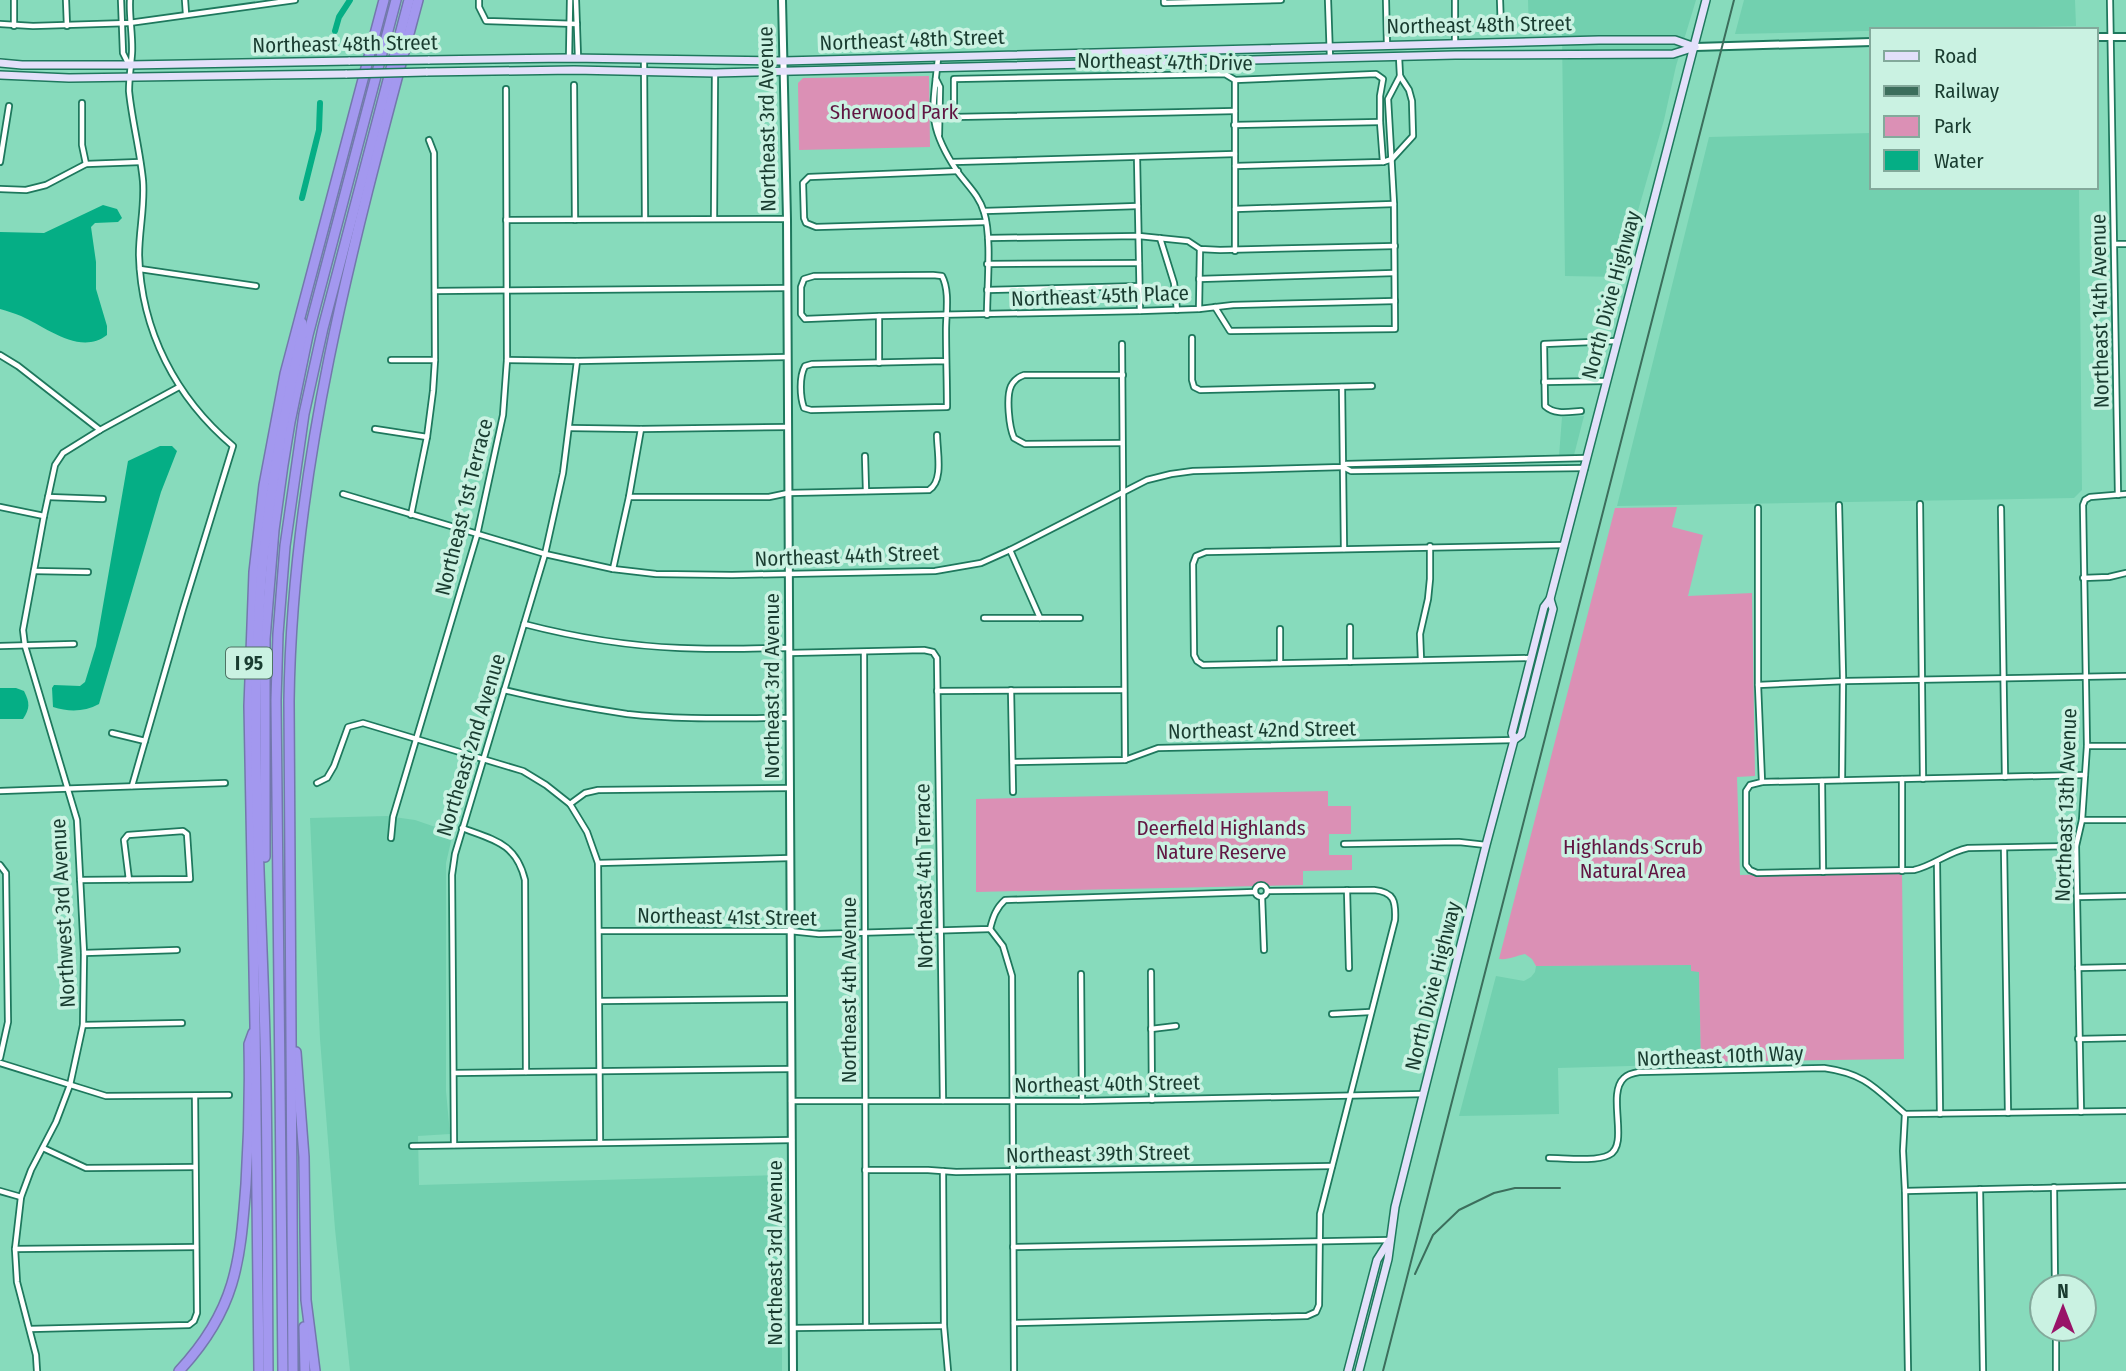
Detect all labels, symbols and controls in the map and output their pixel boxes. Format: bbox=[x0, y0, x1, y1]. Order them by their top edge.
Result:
street label: Northeast 48th Street bbox=[1386, 10, 1572, 40]
street label: Northeast 48th Street bbox=[819, 24, 1005, 56]
street label: Northeast 3rd Avenue bbox=[752, 26, 782, 212]
legend bbox=[1870, 28, 2098, 189]
street label: Northeast 48th Street bbox=[252, 29, 438, 59]
text: Road bbox=[1934, 43, 1978, 69]
street label: Northeast 47th Drive bbox=[1077, 47, 1253, 77]
text: Railway bbox=[1934, 78, 2000, 104]
park label: Sherwood Park bbox=[830, 99, 958, 125]
text: Park bbox=[1934, 113, 1972, 139]
text: Water bbox=[1934, 148, 1984, 174]
street label: North Dixie Highway bbox=[1576, 207, 1646, 382]
street label: Northeast 14th Avenue bbox=[2085, 214, 2115, 408]
street label: Northeast 45th Place bbox=[1011, 280, 1189, 312]
street label: Northeast 1st Terrace bbox=[429, 416, 499, 598]
street label: Northeast 44th Street bbox=[754, 540, 940, 572]
street label: Northeast 3rd Avenue bbox=[759, 593, 785, 779]
road number: I 95 bbox=[226, 648, 272, 678]
street label: Northeast 2nd Avenue bbox=[431, 650, 511, 840]
street label: Northeast 13th Avenue bbox=[2050, 708, 2082, 902]
street label: Northeast 42nd Street bbox=[1168, 715, 1356, 745]
street label: Northeast 4th Terrace bbox=[909, 783, 939, 969]
park label: Deerfield Highlands Nature Reserve bbox=[1136, 815, 1306, 865]
street label: Northwest 3rd Avenue bbox=[45, 818, 81, 1008]
park label: Highlands Scrub Natural Area bbox=[1563, 834, 1703, 884]
street label: Northeast 4th Avenue bbox=[836, 897, 862, 1083]
street label: North Dixie Highway bbox=[1399, 898, 1467, 1073]
street label: Northeast 41st Street bbox=[637, 902, 817, 932]
street label: Northeast 10th Way bbox=[1636, 1040, 1804, 1072]
street label: Northeast 40th Street bbox=[1014, 1069, 1200, 1099]
street label: Northeast 39th Street bbox=[1006, 1139, 1190, 1169]
street label: Northeast 3rd Avenue bbox=[762, 1160, 788, 1346]
north arrow bbox=[2028, 1273, 2098, 1343]
text: N bbox=[2057, 1280, 2069, 1303]

